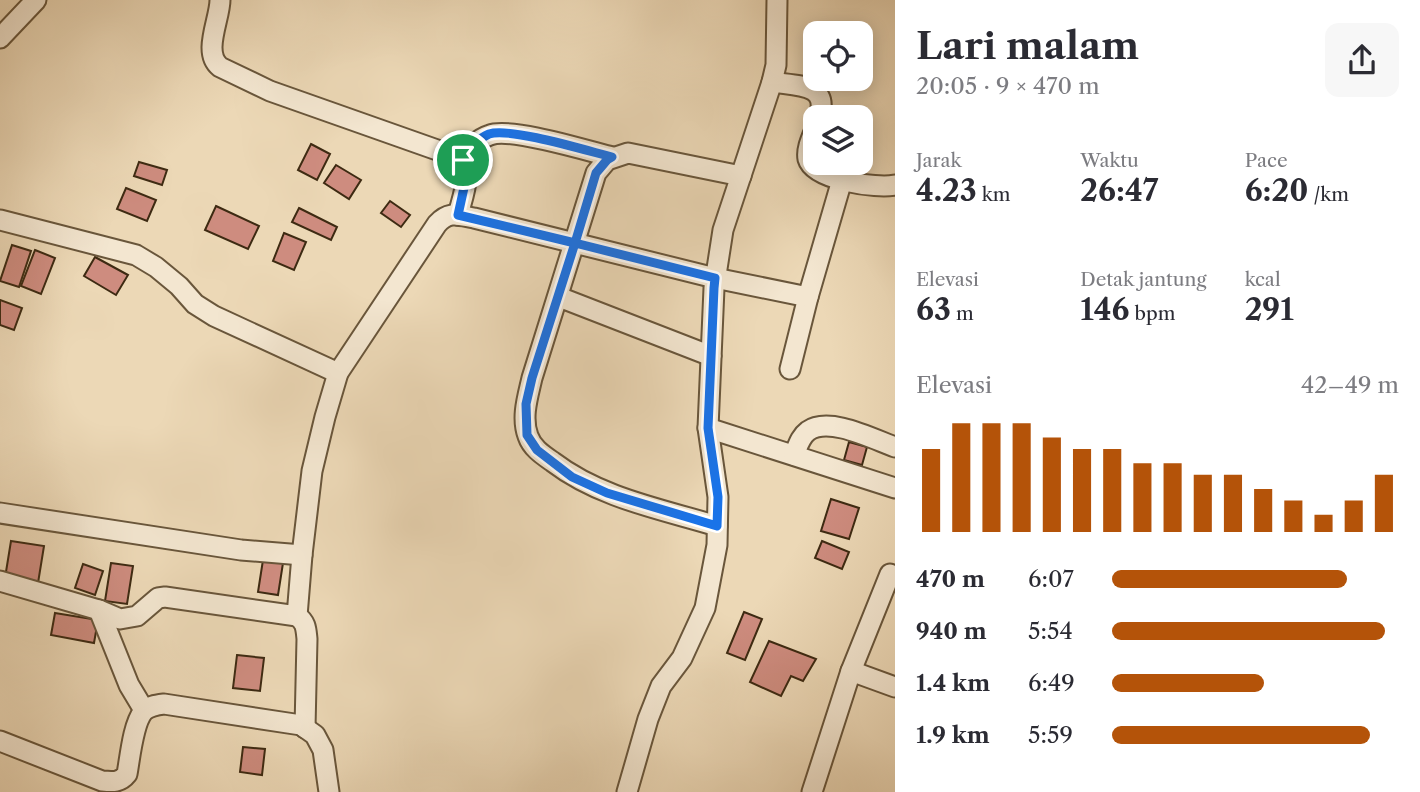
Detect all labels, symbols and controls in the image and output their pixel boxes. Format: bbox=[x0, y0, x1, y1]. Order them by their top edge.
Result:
map controls bbox=[803, 21, 873, 175]
button: locate bbox=[803, 21, 873, 91]
text: Lari malam bbox=[916, 22, 1139, 69]
button: share bbox=[1325, 23, 1399, 97]
text: 20:05 · 9 × 470 m bbox=[916, 72, 1100, 100]
button: layers bbox=[803, 105, 873, 175]
pin bbox=[433, 130, 493, 190]
icon: arrive bbox=[444, 141, 482, 179]
text: Jarak bbox=[916, 149, 961, 172]
text: Waktu bbox=[1080, 149, 1139, 172]
text: Pace bbox=[1245, 149, 1288, 172]
text: 4.23 bbox=[916, 172, 977, 209]
text: 26:47 bbox=[1080, 172, 1158, 209]
text: 6:20 bbox=[1245, 172, 1308, 209]
text: km bbox=[977, 183, 1011, 206]
text: /km bbox=[1308, 183, 1349, 206]
text: Elevasi bbox=[916, 268, 979, 291]
text: Detak jantung bbox=[1080, 268, 1206, 291]
text: kcal bbox=[1245, 268, 1281, 291]
text: 63 bbox=[916, 291, 951, 328]
text: 146 bbox=[1080, 291, 1130, 328]
text: 291 bbox=[1245, 291, 1294, 328]
text: m bbox=[951, 302, 974, 325]
text: bpm bbox=[1130, 302, 1175, 325]
text: Elevasi bbox=[916, 371, 992, 399]
text: 42–49 m bbox=[1301, 371, 1399, 399]
text: 470 m bbox=[916, 565, 985, 593]
text: 6:07 bbox=[1028, 565, 1074, 593]
text: 940 m bbox=[916, 617, 987, 645]
text: 5:54 bbox=[1028, 617, 1073, 645]
text: 1.4 km bbox=[916, 669, 990, 697]
text: 6:49 bbox=[1028, 669, 1075, 697]
text: 1.9 km bbox=[916, 721, 990, 749]
text: 5:59 bbox=[1028, 721, 1073, 749]

